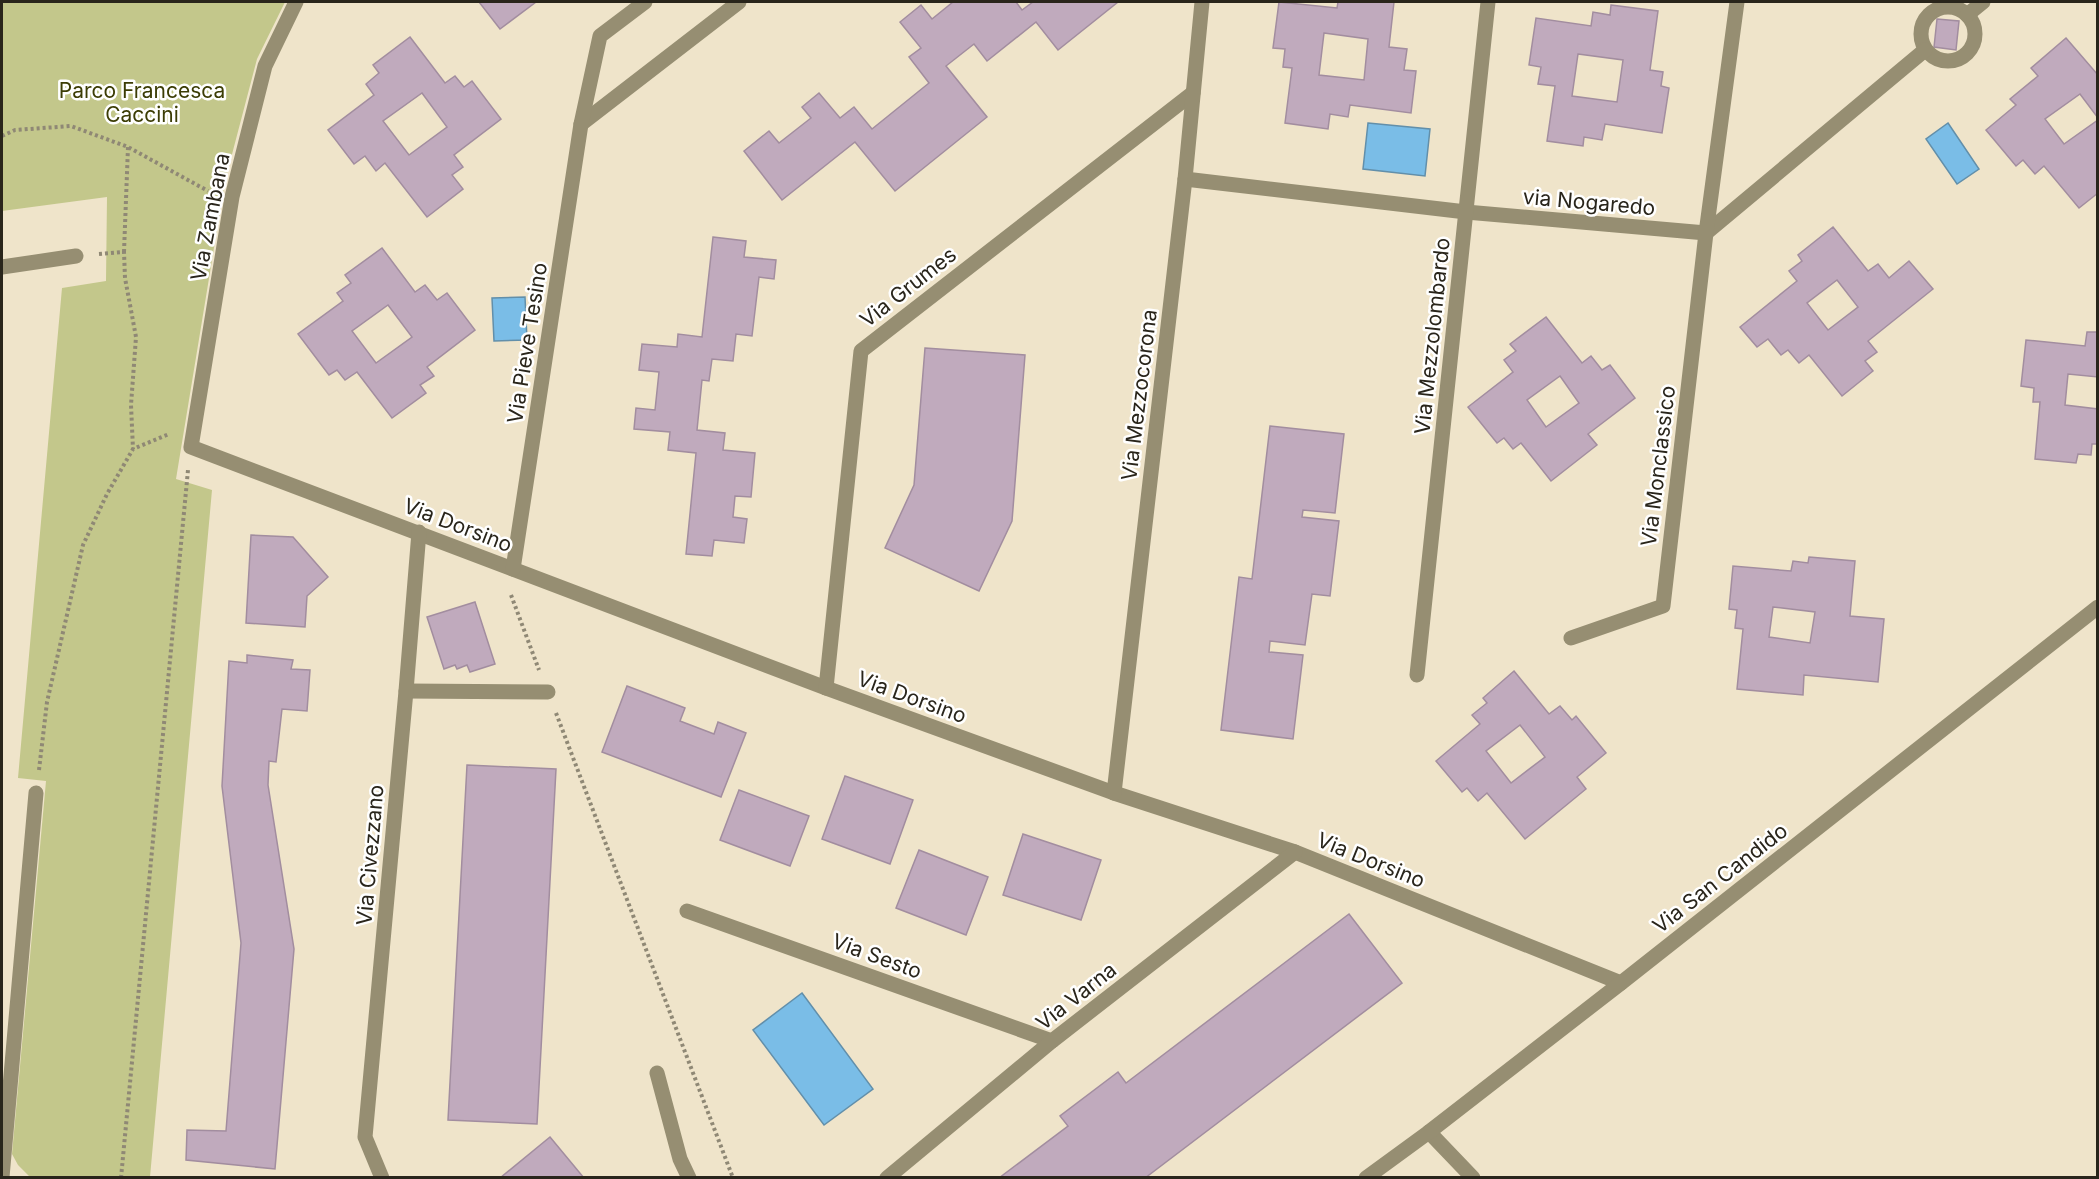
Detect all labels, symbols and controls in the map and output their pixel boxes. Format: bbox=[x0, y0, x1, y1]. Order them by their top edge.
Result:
park label: Parco Francesca Caccini bbox=[59, 78, 225, 127]
street label: Via Zambana bbox=[185, 151, 235, 283]
street label: via Nogaredo bbox=[1522, 184, 1656, 220]
street label: Via Mezzolombardo bbox=[1409, 236, 1455, 436]
street label: Via Grumes bbox=[855, 242, 961, 332]
street label: Via Pieve Tesino bbox=[502, 261, 552, 425]
street label: Via Mezzocorona bbox=[1116, 308, 1162, 482]
street label: Via Monclassico bbox=[1636, 384, 1680, 548]
street label: Via Dorsino bbox=[400, 493, 516, 557]
street label: Via Dorsino bbox=[854, 666, 970, 728]
street label: Via Civezzano bbox=[351, 784, 389, 926]
street label: Via San Candido bbox=[1648, 818, 1792, 938]
street label: Via Dorsino bbox=[1313, 827, 1429, 893]
street label: Via Sesto bbox=[829, 928, 925, 984]
street label: Via Varna bbox=[1031, 957, 1121, 1035]

